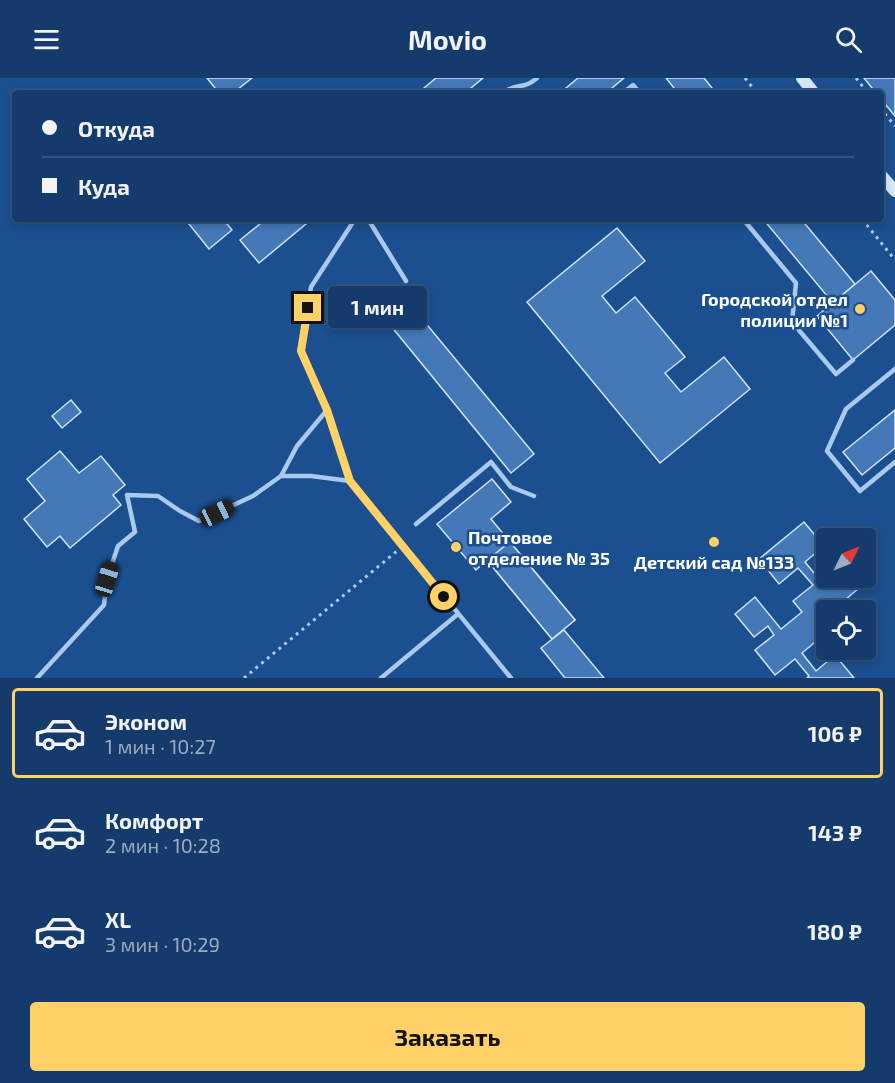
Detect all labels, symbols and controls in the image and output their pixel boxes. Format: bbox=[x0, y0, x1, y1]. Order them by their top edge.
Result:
icon: menu bbox=[30, 23, 63, 56]
text: Movio bbox=[408, 23, 487, 55]
icon: search bbox=[832, 23, 865, 56]
text: Откуда bbox=[78, 115, 155, 141]
text: Куда bbox=[78, 173, 130, 199]
callout: 1 мин bbox=[329, 287, 428, 329]
place label: Городской отдел полиции №1 bbox=[701, 288, 848, 331]
route end bbox=[294, 294, 321, 321]
text: 1 мин bbox=[351, 295, 404, 319]
marker: Городской отдел полиции №1 bbox=[853, 302, 867, 316]
car bbox=[197, 497, 237, 529]
place label: Почтовое отделение № 35 bbox=[468, 526, 610, 569]
north arrow bbox=[816, 528, 876, 588]
map controls bbox=[816, 528, 876, 660]
marker: Детский сад №133 bbox=[707, 535, 721, 549]
marker: Почтовое отделение № 35 bbox=[449, 540, 463, 554]
place label: Детский сад №133 bbox=[634, 551, 794, 573]
car bbox=[93, 559, 121, 599]
route start bbox=[430, 583, 457, 610]
button: locate bbox=[816, 600, 876, 660]
icon: car bbox=[33, 706, 87, 760]
text: Эконом bbox=[105, 708, 187, 734]
text: 106 ₽ bbox=[808, 720, 862, 746]
text: 1 мин · 10:27 bbox=[105, 734, 216, 758]
icon: car bbox=[33, 805, 87, 859]
text: Комфорт bbox=[105, 807, 203, 833]
text: 143 ₽ bbox=[808, 819, 862, 845]
text: 2 мин · 10:28 bbox=[105, 833, 221, 857]
icon: car bbox=[33, 904, 87, 958]
text: XL bbox=[105, 906, 131, 932]
text: 180 ₽ bbox=[807, 918, 862, 944]
text: 3 мин · 10:29 bbox=[105, 932, 220, 956]
button: Заказать bbox=[30, 1002, 865, 1071]

